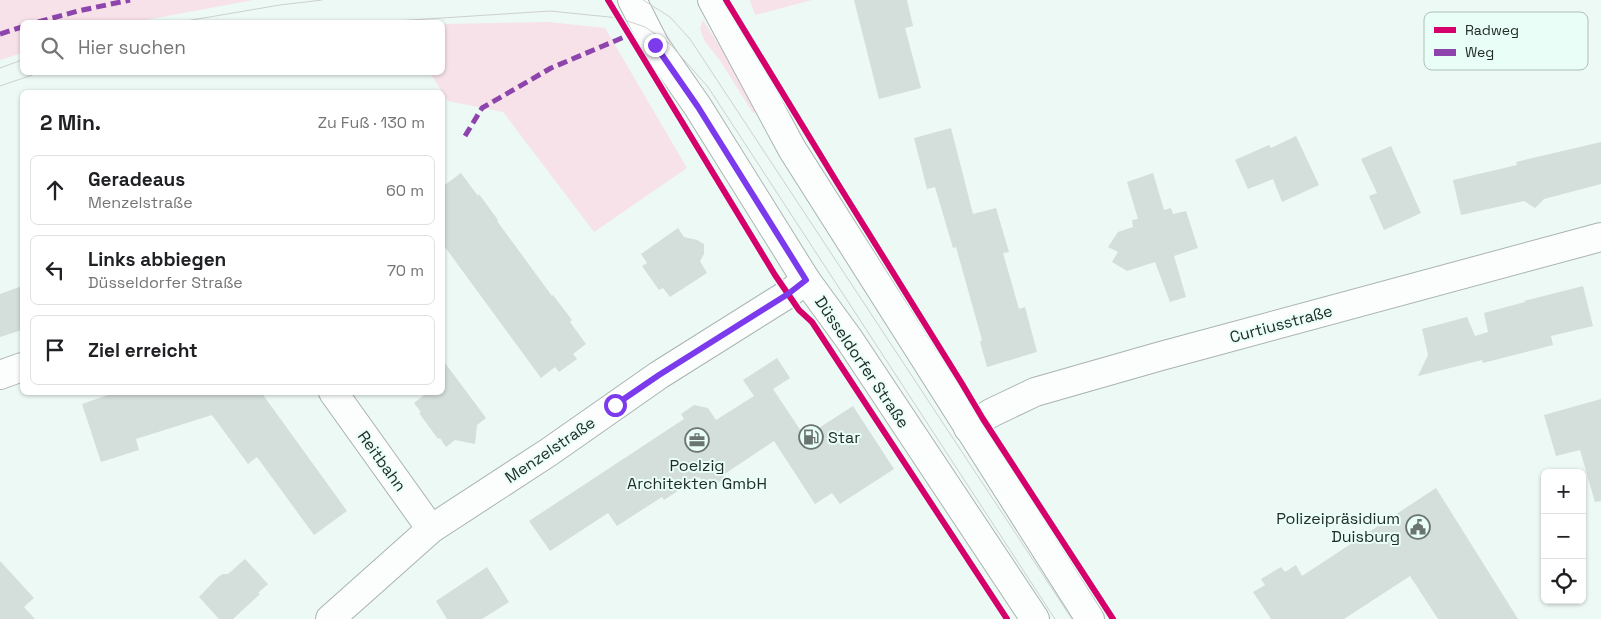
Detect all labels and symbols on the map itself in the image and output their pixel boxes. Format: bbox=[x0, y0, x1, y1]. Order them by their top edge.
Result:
legend bbox=[1424, 12, 1588, 70]
text: Radweg bbox=[1465, 21, 1519, 39]
route end bbox=[644, 34, 667, 57]
text: Weg bbox=[1465, 43, 1494, 61]
street label: Düsseldorfer Straße bbox=[810, 292, 914, 432]
street label: Curtiusstraße bbox=[1227, 300, 1335, 348]
route start bbox=[604, 394, 627, 417]
street label: Menzelstraße bbox=[501, 412, 599, 488]
fuel station icon: Star bbox=[798, 424, 824, 450]
street label: Reitbahn bbox=[353, 427, 411, 495]
office icon: Poelzig Architekten GmbH bbox=[684, 427, 710, 453]
place label: Star bbox=[828, 427, 860, 448]
place label: Poelzig Architekten GmbH bbox=[627, 455, 767, 494]
place label: Polizeipräsidium Duisburg bbox=[1276, 508, 1400, 547]
public building icon: Polizeipräsidium Duisburg bbox=[1405, 514, 1431, 540]

